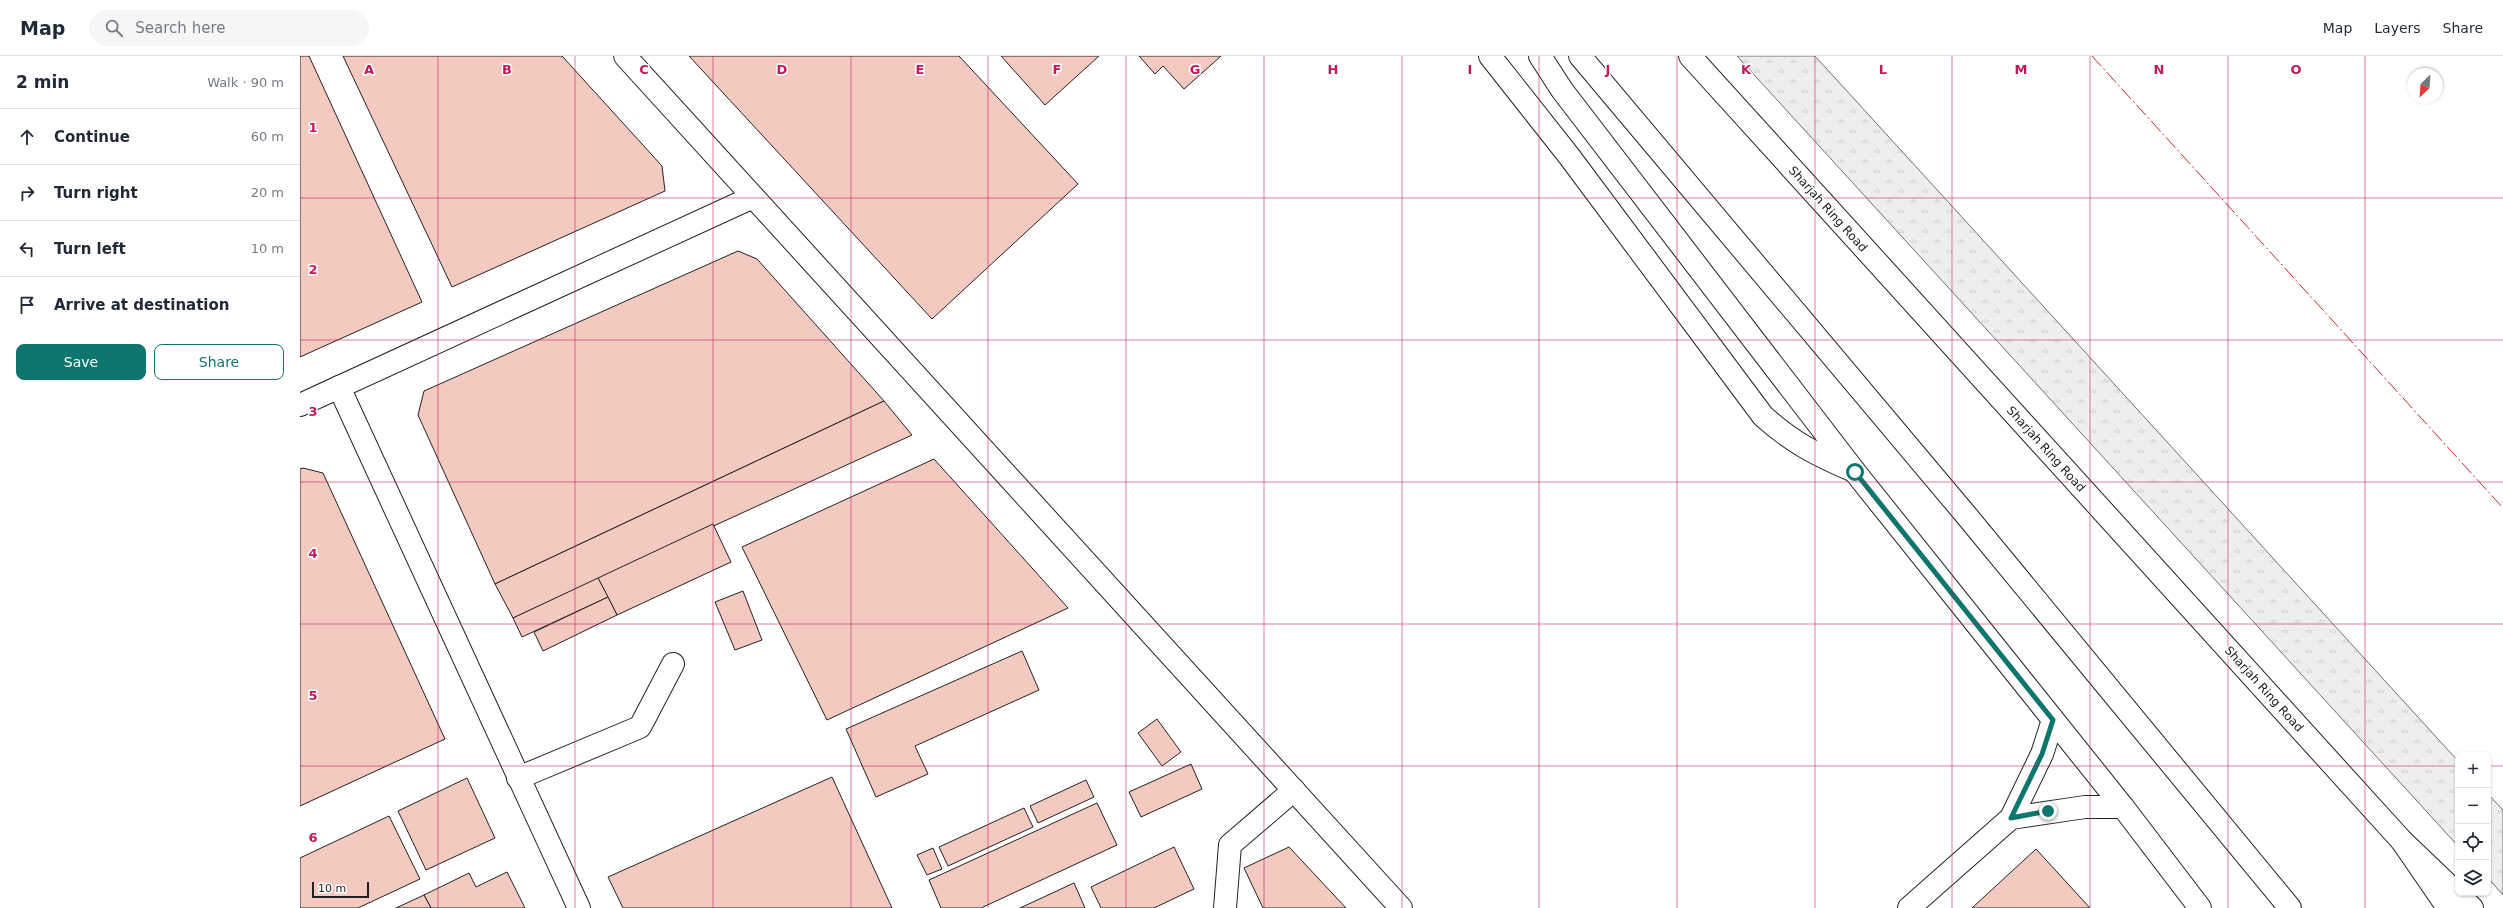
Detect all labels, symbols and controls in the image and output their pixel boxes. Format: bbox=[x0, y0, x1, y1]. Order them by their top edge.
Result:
search box bbox=[89, 10, 369, 46]
text: Map bbox=[20, 17, 65, 39]
icon: search bbox=[103, 17, 125, 39]
text: Search here bbox=[135, 19, 225, 37]
text: Map bbox=[2323, 20, 2352, 36]
text: Layers bbox=[2374, 20, 2421, 36]
text: Share bbox=[2443, 20, 2483, 36]
text: A bbox=[364, 62, 374, 77]
text: B bbox=[502, 62, 512, 77]
text: C bbox=[639, 62, 649, 77]
text: D bbox=[777, 62, 788, 77]
text: E bbox=[916, 62, 924, 77]
text: F bbox=[1053, 62, 1061, 77]
text: G bbox=[1190, 62, 1200, 77]
text: H bbox=[1328, 62, 1338, 77]
text: I bbox=[1468, 62, 1472, 77]
text: J bbox=[1605, 62, 1610, 77]
text: K bbox=[1741, 62, 1752, 77]
text: L bbox=[1879, 62, 1887, 77]
text: M bbox=[2015, 62, 2027, 77]
text: N bbox=[2154, 62, 2164, 77]
text: O bbox=[2290, 62, 2302, 77]
north arrow bbox=[2407, 68, 2443, 104]
text: 2 min bbox=[16, 72, 69, 92]
text: Walk · 90 m bbox=[207, 75, 284, 90]
text: 1 bbox=[308, 120, 318, 135]
icon: ahead bbox=[16, 126, 38, 148]
text: Continue bbox=[54, 128, 130, 146]
text: 60 m bbox=[251, 129, 284, 144]
street label: Sharjah Ring Road bbox=[1786, 163, 1870, 255]
icon: right bbox=[16, 182, 38, 204]
text: Turn right bbox=[54, 184, 138, 202]
text: 20 m bbox=[251, 185, 284, 200]
icon: left bbox=[16, 238, 38, 260]
text: Turn left bbox=[54, 240, 126, 258]
text: 10 m bbox=[251, 241, 284, 256]
text: 2 bbox=[308, 262, 318, 277]
icon: arrive bbox=[16, 294, 38, 316]
text: Arrive at destination bbox=[54, 296, 229, 314]
button: Save bbox=[16, 344, 146, 380]
button: Share bbox=[154, 344, 284, 380]
street label: Sharjah Ring Road bbox=[2004, 403, 2088, 495]
text: 3 bbox=[308, 404, 318, 419]
route start bbox=[1846, 463, 1864, 481]
text: 4 bbox=[308, 546, 318, 561]
street label: Sharjah Ring Road bbox=[2222, 643, 2306, 735]
text: 5 bbox=[308, 688, 318, 703]
map controls bbox=[2455, 752, 2491, 896]
button: + bbox=[2455, 752, 2491, 788]
button: − bbox=[2455, 788, 2491, 824]
route end bbox=[2039, 802, 2057, 820]
button: locate bbox=[2455, 824, 2491, 860]
text: 6 bbox=[308, 830, 318, 845]
button: layers bbox=[2455, 860, 2491, 896]
scale bar bbox=[312, 880, 369, 899]
text: 10 m bbox=[318, 882, 346, 895]

